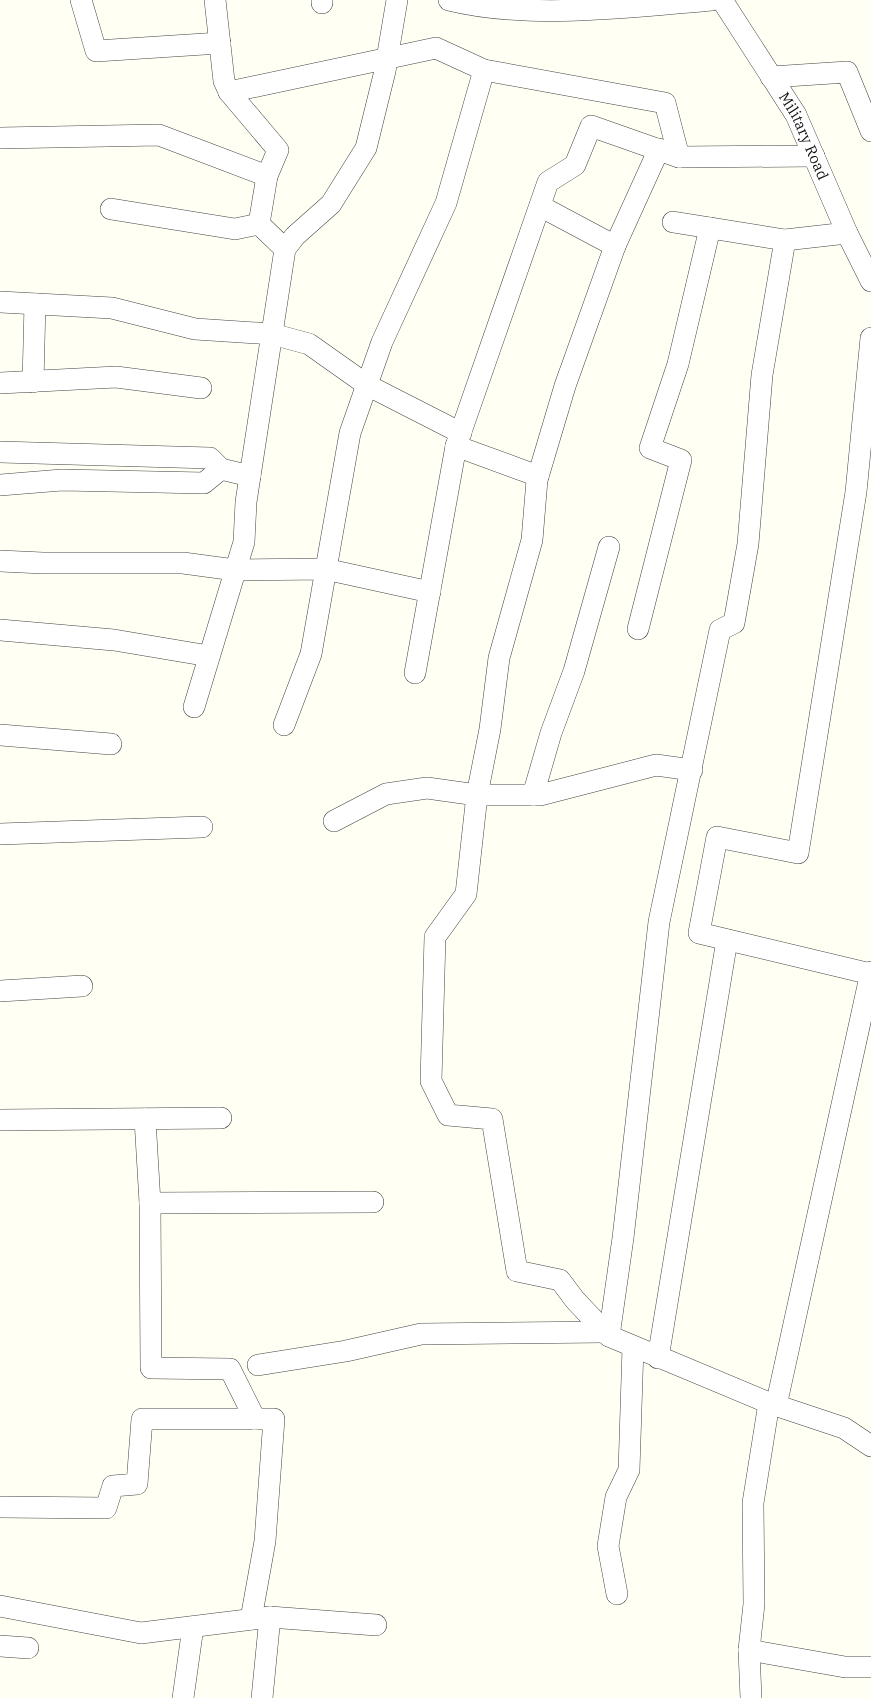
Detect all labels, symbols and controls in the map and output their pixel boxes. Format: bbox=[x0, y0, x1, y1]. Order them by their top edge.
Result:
street label: Military Road bbox=[775, 88, 833, 183]

